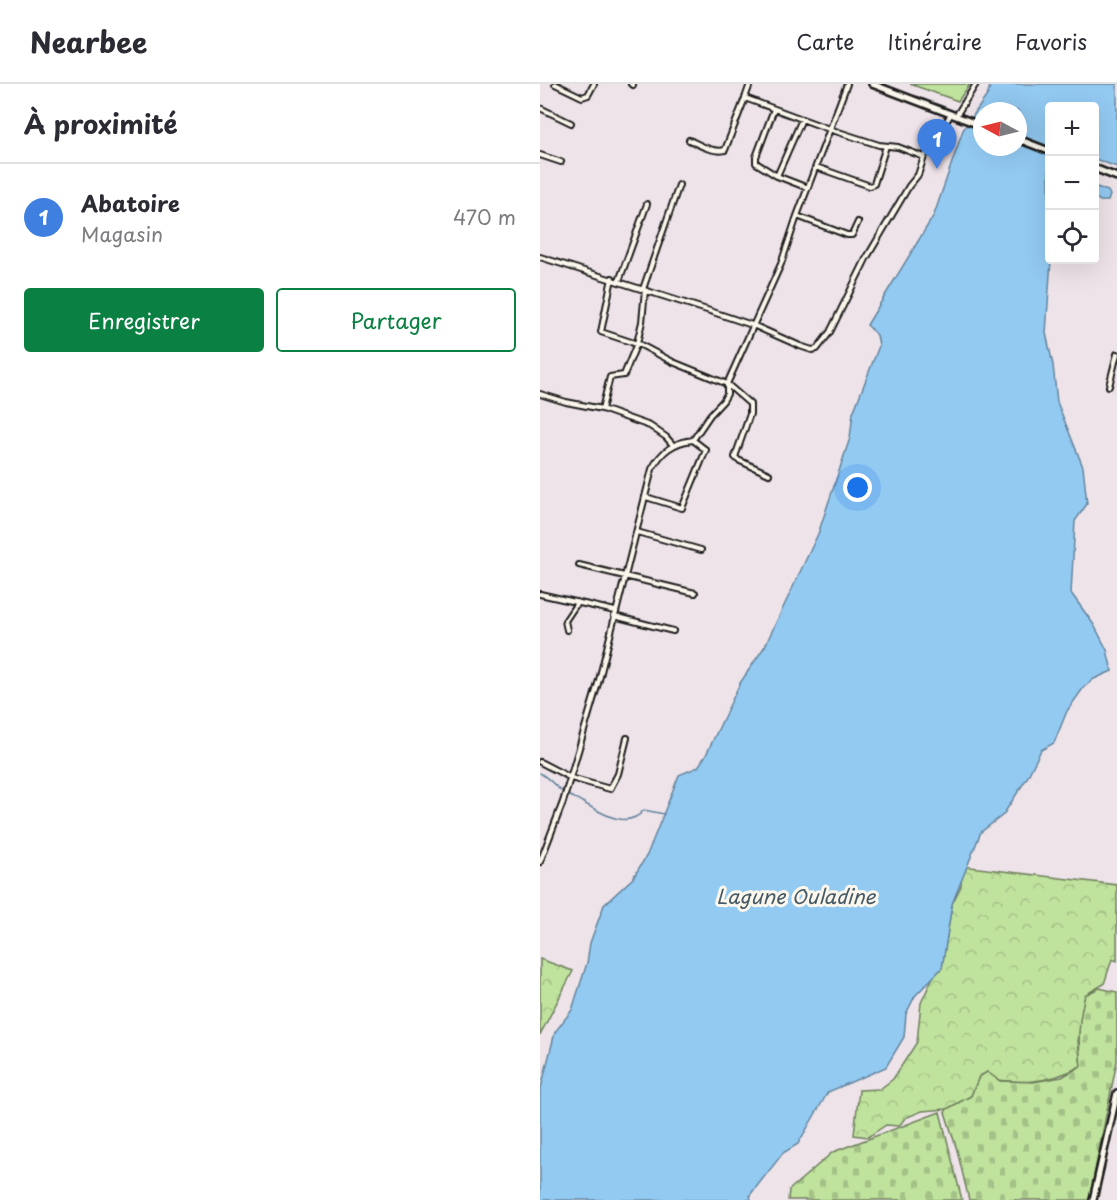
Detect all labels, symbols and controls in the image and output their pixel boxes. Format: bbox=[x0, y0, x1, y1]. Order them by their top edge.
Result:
text: Nearbee bbox=[30, 20, 147, 63]
text: Carte bbox=[796, 25, 855, 57]
text: Itinéraire bbox=[888, 25, 982, 57]
text: Favoris bbox=[1015, 25, 1087, 57]
north arrow bbox=[973, 102, 1027, 156]
map controls bbox=[1045, 102, 1099, 264]
button: + bbox=[1045, 102, 1099, 156]
text: À proximité bbox=[24, 104, 178, 143]
pin: 1 bbox=[918, 120, 956, 169]
button: − bbox=[1045, 156, 1099, 210]
text: Abatoire bbox=[81, 186, 180, 219]
text: 1 bbox=[39, 202, 48, 232]
text: 470 m bbox=[453, 202, 516, 232]
button: locate bbox=[1045, 210, 1099, 264]
text: Magasin bbox=[81, 219, 163, 249]
button: Enregistrer bbox=[24, 288, 264, 352]
button: Partager bbox=[276, 288, 516, 352]
your location bbox=[843, 473, 872, 502]
water label: Lagune Ouladine bbox=[716, 881, 877, 911]

